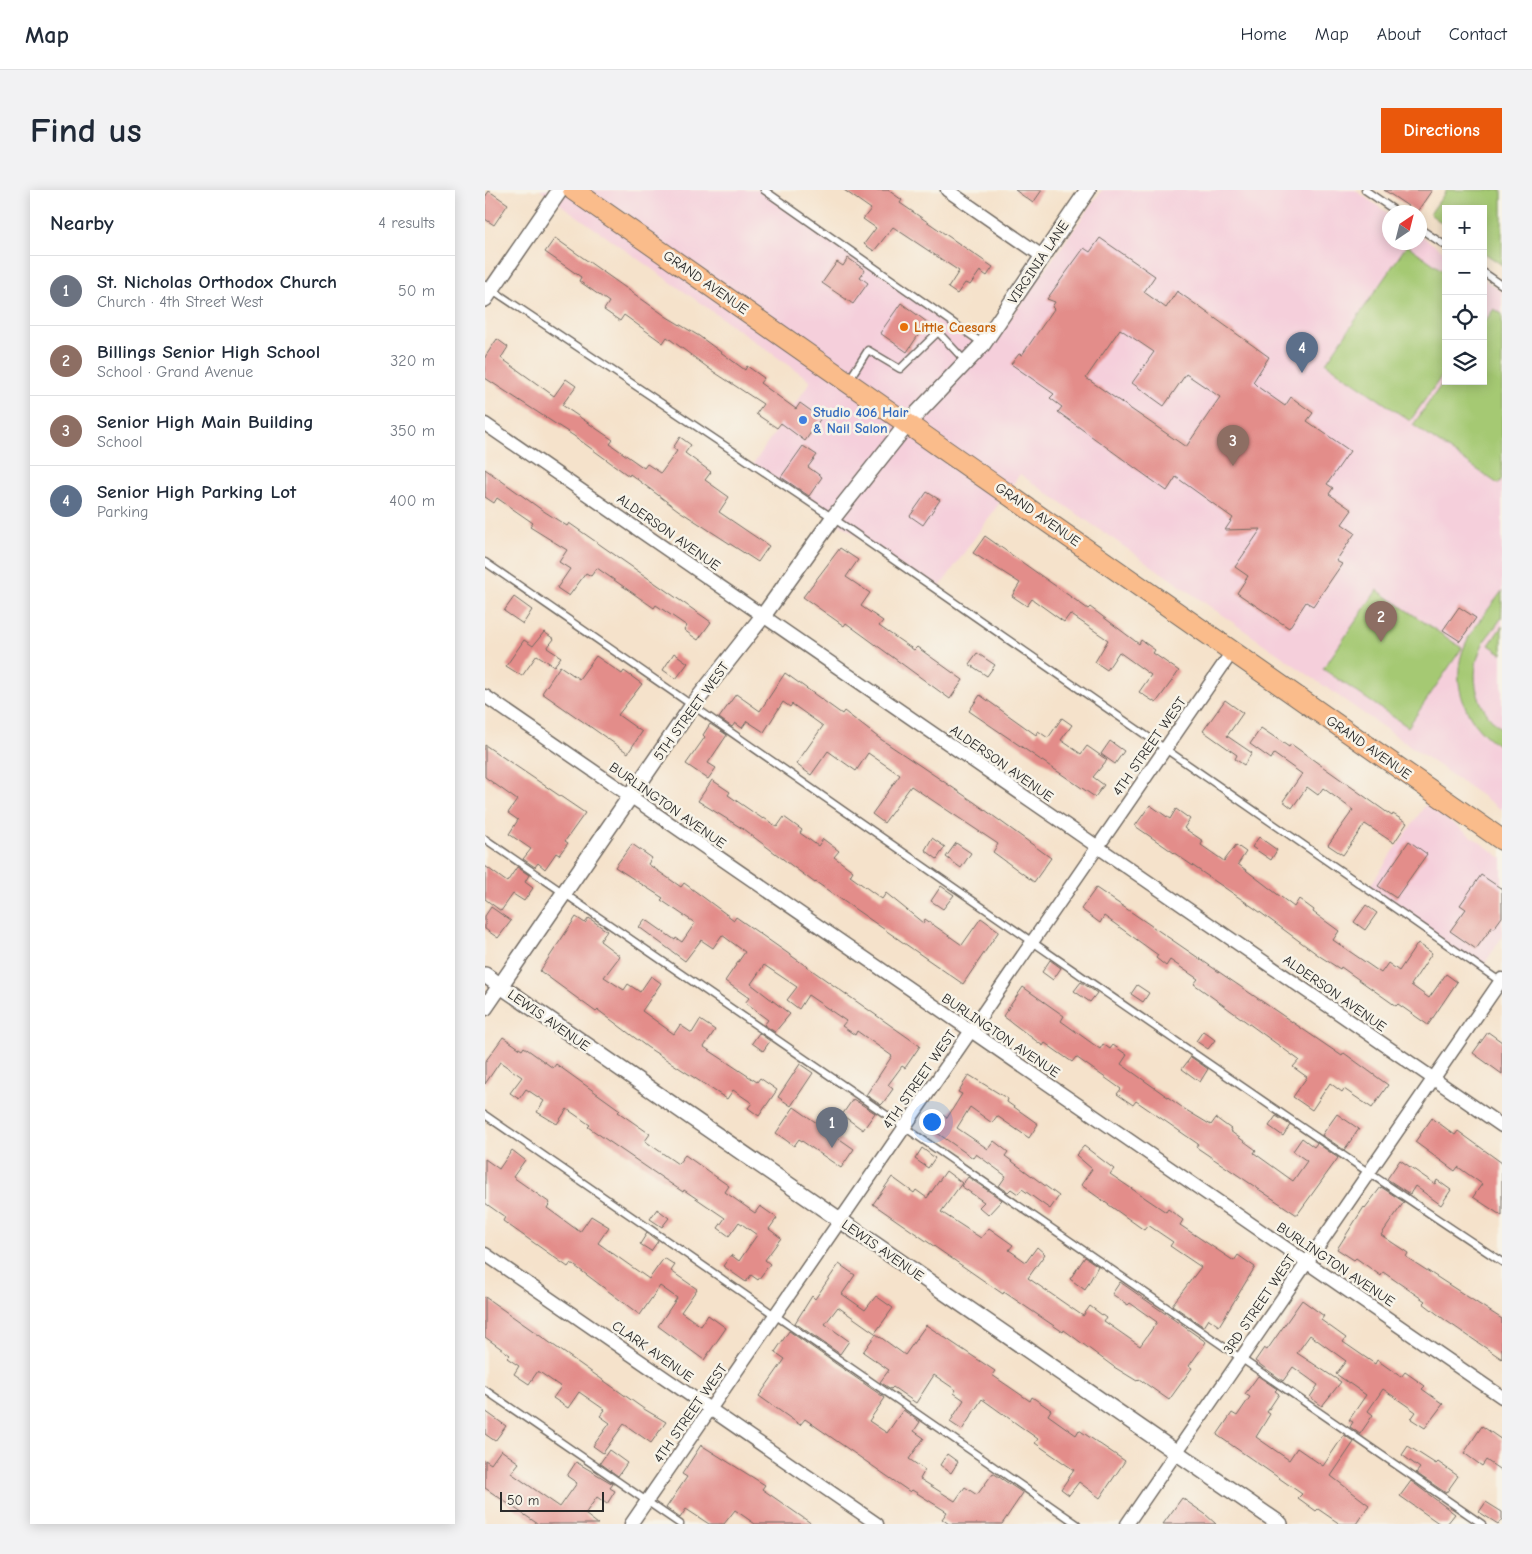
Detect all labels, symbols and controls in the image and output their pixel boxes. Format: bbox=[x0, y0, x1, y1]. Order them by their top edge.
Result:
text: Map bbox=[25, 21, 69, 49]
text: Home bbox=[1240, 24, 1287, 45]
text: Map bbox=[1315, 24, 1349, 45]
text: About bbox=[1377, 24, 1421, 45]
text: Contact bbox=[1449, 24, 1507, 45]
button: Directions bbox=[1381, 108, 1502, 153]
text: Find us bbox=[30, 110, 142, 151]
north arrow bbox=[1382, 205, 1427, 250]
map controls bbox=[1442, 205, 1487, 385]
button: + bbox=[1442, 205, 1487, 250]
text: Nearby bbox=[50, 211, 114, 235]
text: 4 results bbox=[378, 214, 435, 232]
street label: VIRGINIA LANE bbox=[1004, 217, 1073, 307]
street label: GRAND AVENUE bbox=[660, 247, 752, 318]
button: − bbox=[1442, 250, 1487, 295]
text: St. Nicholas Orthodox Church bbox=[97, 271, 337, 293]
text: 1 bbox=[63, 282, 69, 300]
text: 50 m bbox=[398, 282, 435, 300]
text: Church · 4th Street West bbox=[97, 293, 263, 311]
button: locate bbox=[1442, 295, 1487, 340]
place label: Little Caesars bbox=[914, 319, 996, 336]
marker: Little Caesars bbox=[898, 321, 910, 333]
pin: 4 bbox=[1286, 332, 1318, 373]
button: layers bbox=[1442, 340, 1487, 385]
text: Billings Senior High School bbox=[97, 341, 320, 363]
text: 2 bbox=[62, 352, 70, 370]
text: 320 m bbox=[390, 352, 435, 370]
text: School · Grand Avenue bbox=[97, 363, 253, 381]
place label: Studio 406 Hair & Nail Salon bbox=[813, 404, 909, 437]
text: Senior High Main Building bbox=[97, 411, 314, 433]
marker: Studio 406 Hair & Nail Salon bbox=[797, 414, 809, 426]
text: 3 bbox=[62, 422, 70, 440]
text: 350 m bbox=[390, 422, 435, 440]
pin: 3 bbox=[1217, 425, 1249, 466]
text: School bbox=[97, 433, 143, 451]
street label: GRAND AVENUE bbox=[992, 479, 1084, 550]
text: Senior High Parking Lot bbox=[97, 481, 296, 503]
street label: ALDERSON AVENUE bbox=[614, 490, 724, 574]
text: 4 bbox=[62, 492, 70, 510]
text: 400 m bbox=[389, 492, 435, 510]
text: Parking bbox=[97, 503, 149, 521]
pin: 2 bbox=[1365, 601, 1397, 642]
street label: 5TH STREET WEST bbox=[650, 658, 733, 764]
street label: 4TH STREET WEST bbox=[1109, 693, 1190, 799]
street label: GRAND AVENUE bbox=[1323, 712, 1415, 783]
street label: ALDERSON AVENUE bbox=[947, 721, 1057, 805]
street label: BURLINGTON AVENUE bbox=[606, 759, 729, 852]
street label: ALDERSON AVENUE bbox=[1280, 951, 1390, 1035]
street label: LEWIS AVENUE bbox=[504, 986, 593, 1055]
street label: BURLINGTON AVENUE bbox=[938, 990, 1063, 1081]
street label: 4TH STREET WEST bbox=[879, 1026, 960, 1132]
pin: 1 bbox=[816, 1107, 848, 1148]
your location bbox=[919, 1109, 945, 1135]
street label: LEWIS AVENUE bbox=[838, 1216, 927, 1285]
street label: BURLINGTON AVENUE bbox=[1273, 1219, 1398, 1310]
street label: 3RD STREET WEST bbox=[1220, 1251, 1299, 1357]
street label: CLARK AVENUE bbox=[609, 1317, 697, 1386]
street label: 4TH STREET WEST bbox=[650, 1360, 731, 1466]
scale bar bbox=[500, 1489, 604, 1512]
text: 50 m bbox=[507, 1492, 539, 1509]

